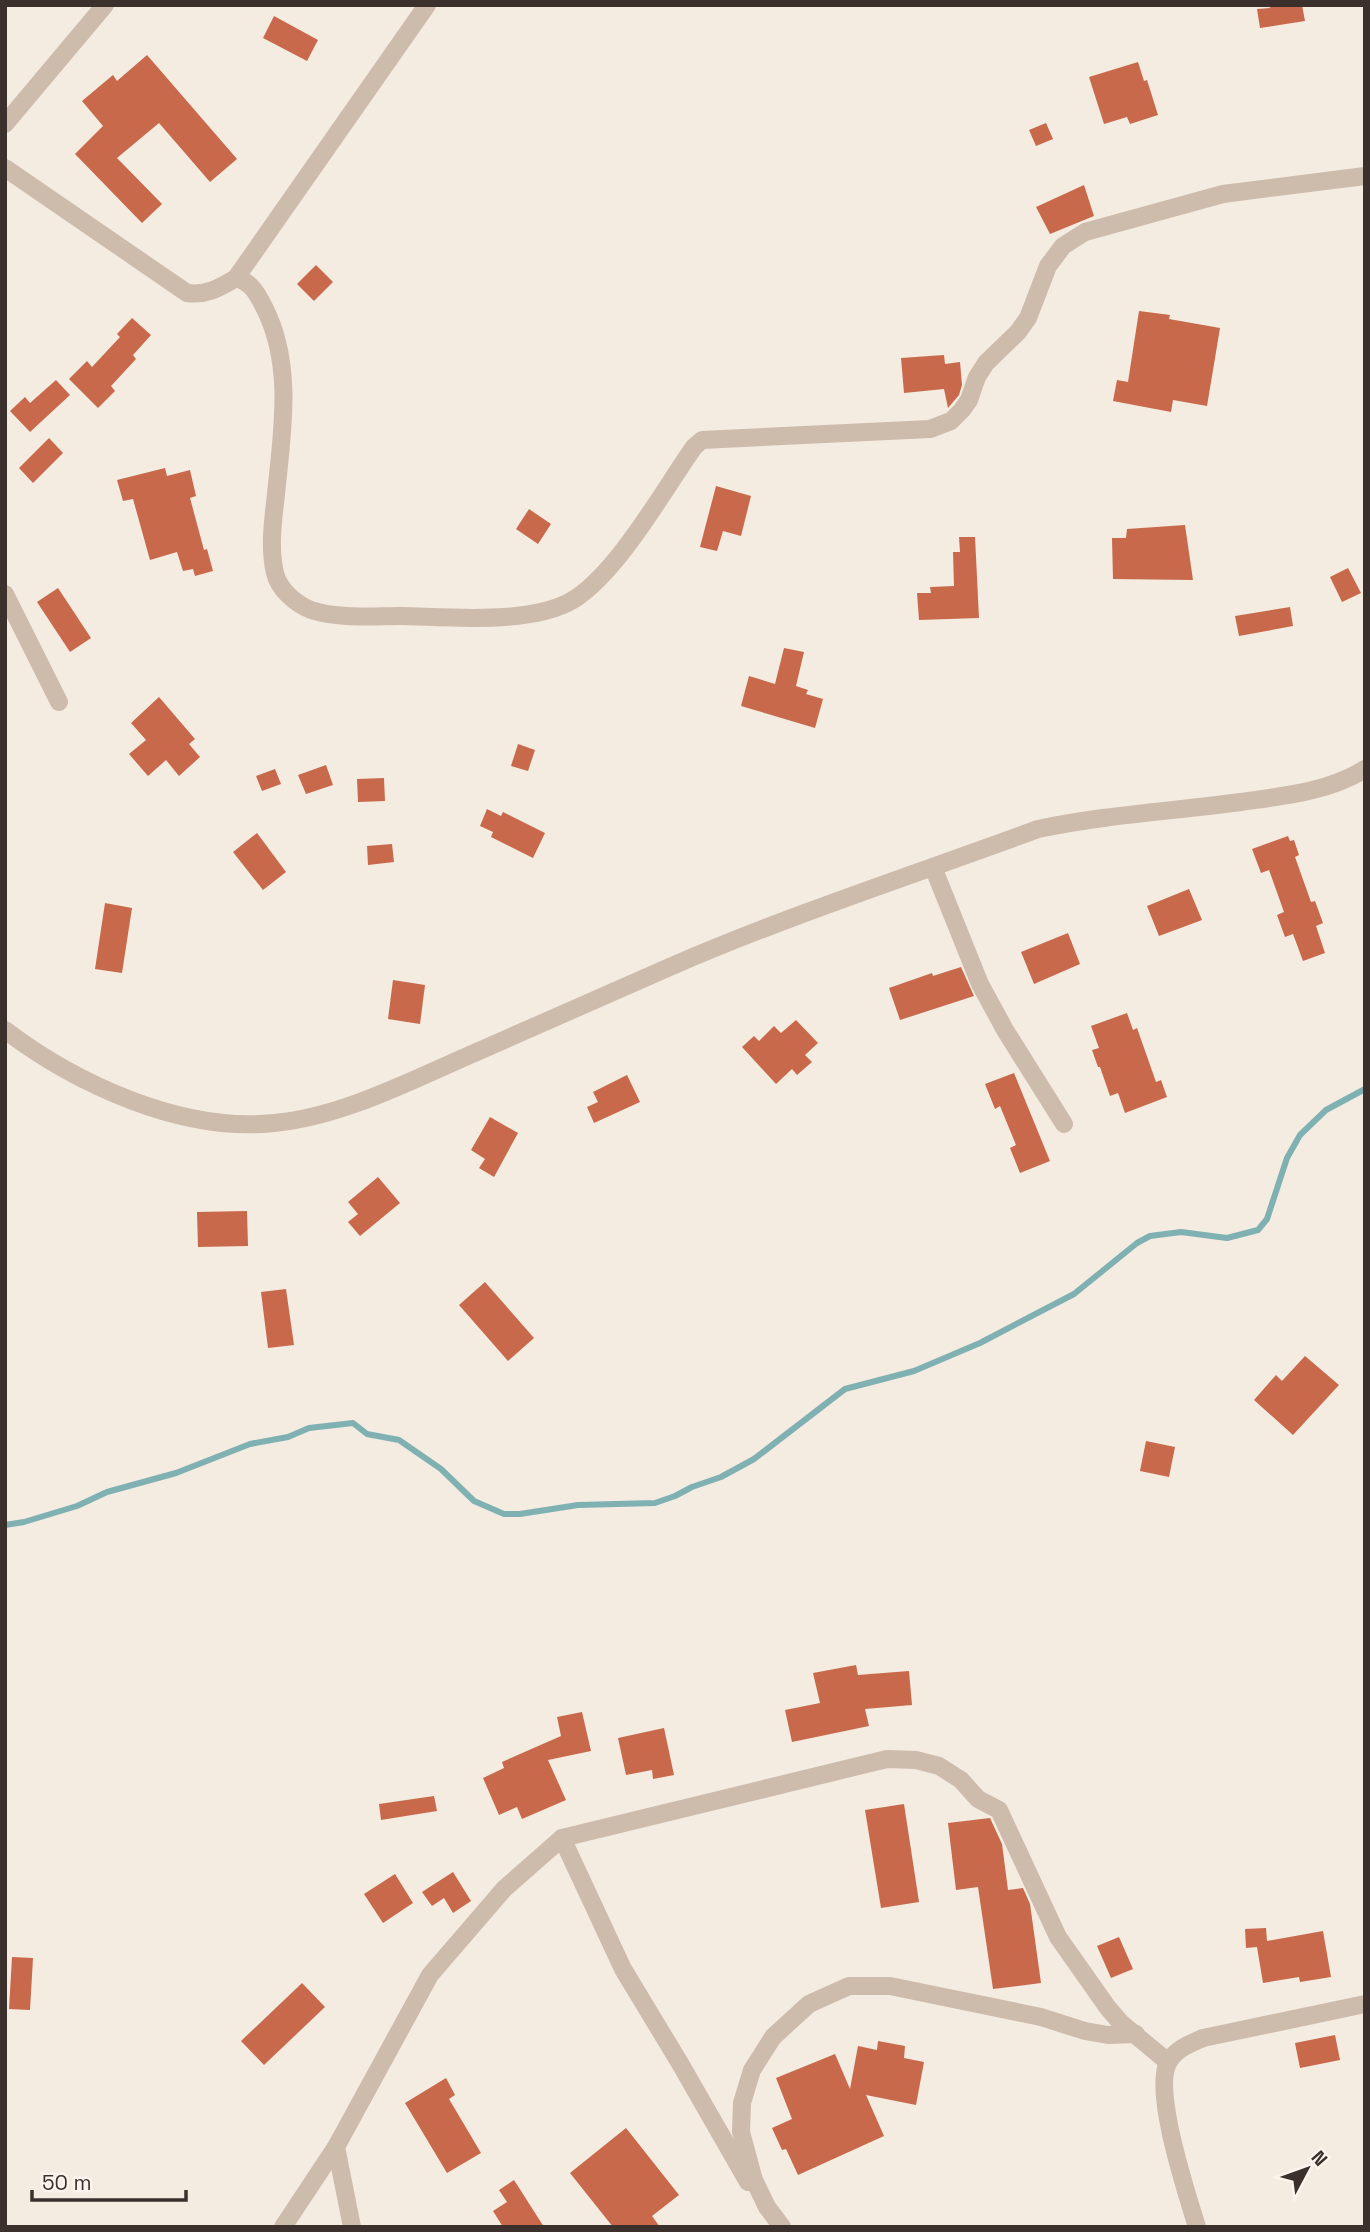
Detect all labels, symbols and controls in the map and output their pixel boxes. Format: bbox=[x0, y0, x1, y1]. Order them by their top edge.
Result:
north arrow bbox=[1272, 2134, 1342, 2204]
text: N bbox=[1306, 2145, 1333, 2171]
scale bar bbox=[32, 2158, 186, 2202]
text: 50 m bbox=[42, 2169, 92, 2196]

